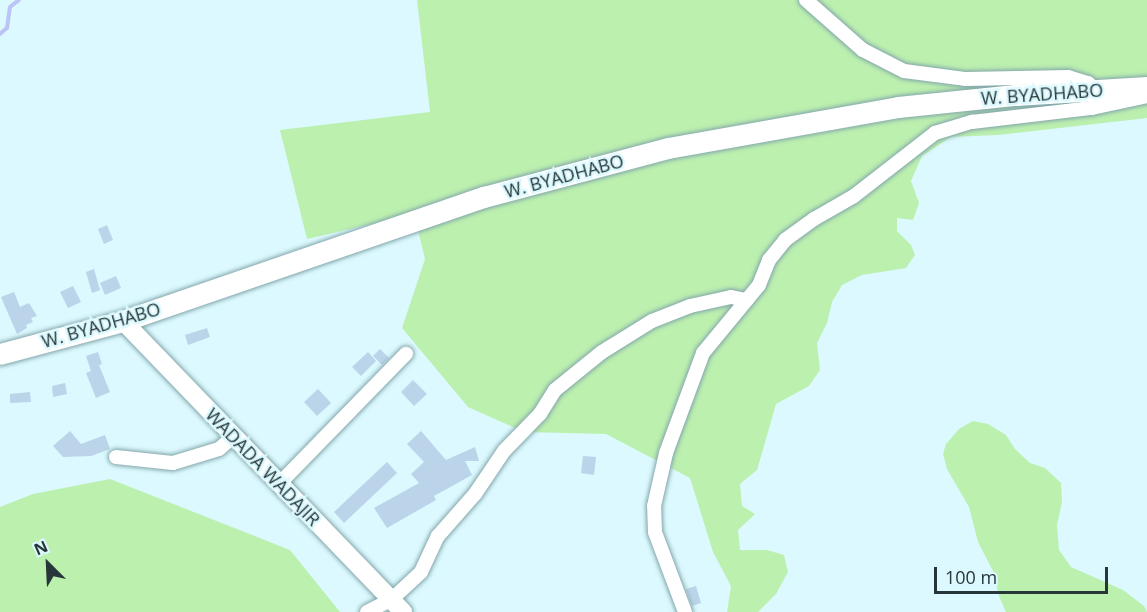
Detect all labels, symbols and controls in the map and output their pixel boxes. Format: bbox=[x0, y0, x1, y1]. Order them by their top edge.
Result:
street label: W. BYADHABO bbox=[980, 79, 1104, 109]
street label: W. BYADHABO bbox=[502, 150, 626, 202]
street label: W. BYADHABO bbox=[39, 298, 163, 352]
street label: WADADA WADAJIR bbox=[201, 404, 325, 530]
north arrow bbox=[18, 534, 78, 594]
text: N bbox=[30, 535, 51, 560]
scale bar bbox=[937, 555, 1111, 593]
text: 100 m bbox=[945, 565, 997, 589]

